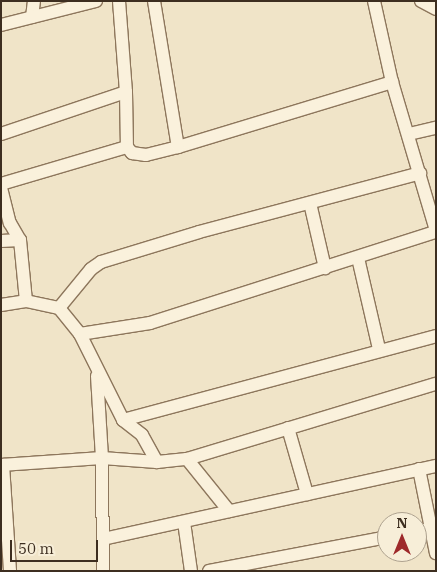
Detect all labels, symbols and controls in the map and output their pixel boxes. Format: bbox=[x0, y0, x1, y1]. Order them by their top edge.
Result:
north arrow bbox=[377, 512, 427, 562]
text: N bbox=[396, 514, 408, 532]
scale bar bbox=[12, 530, 100, 562]
text: 50 m bbox=[18, 539, 54, 558]

